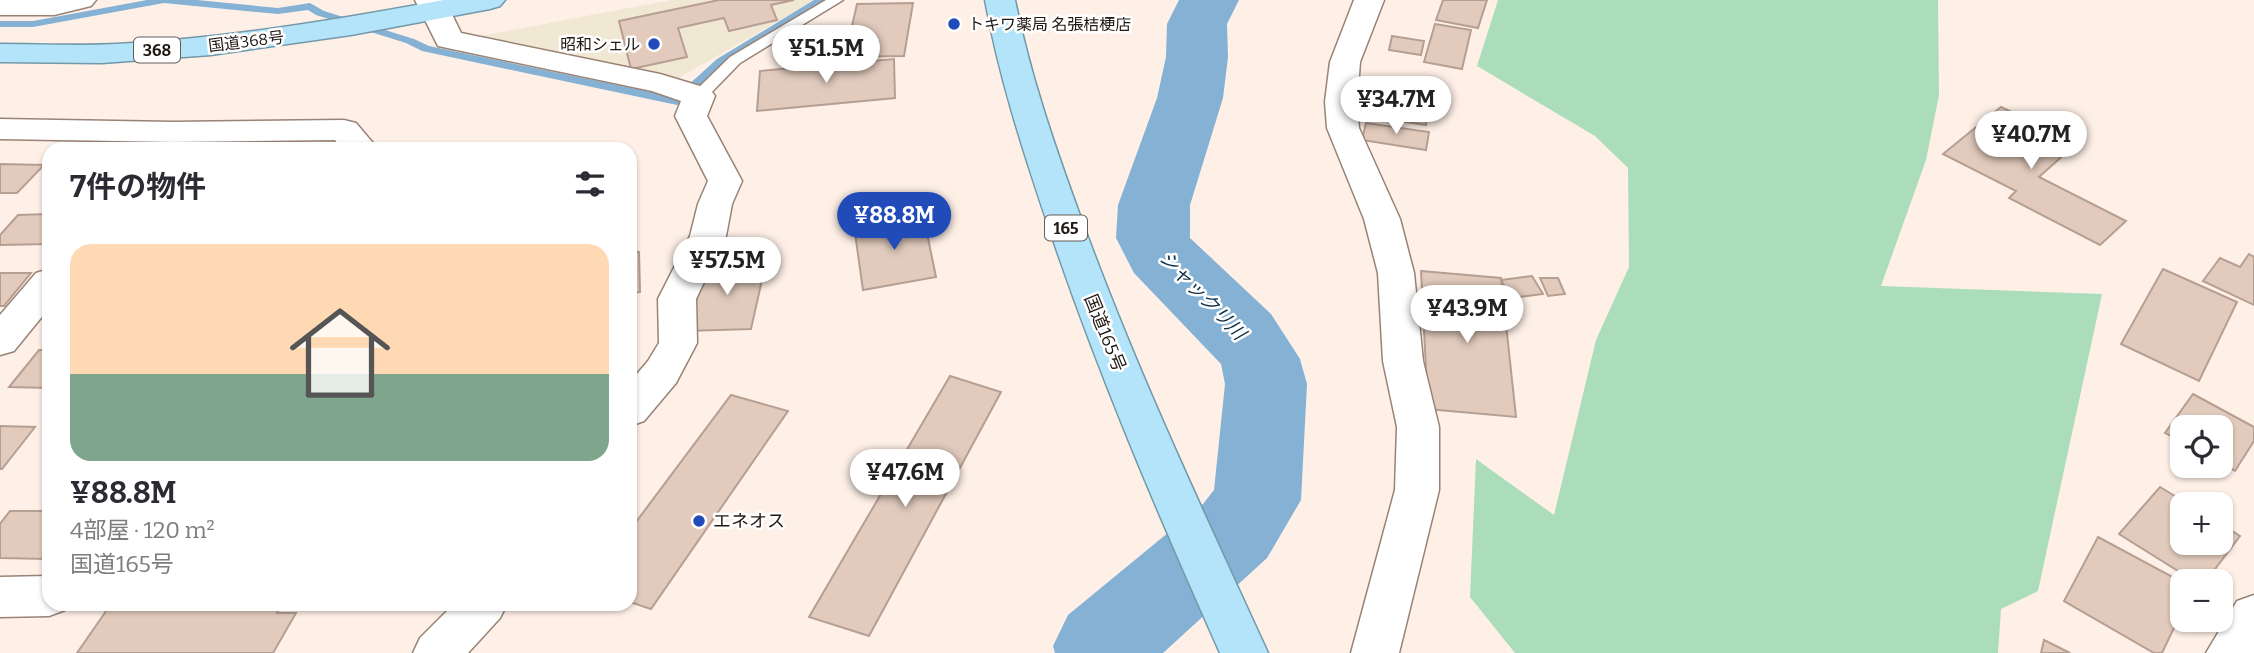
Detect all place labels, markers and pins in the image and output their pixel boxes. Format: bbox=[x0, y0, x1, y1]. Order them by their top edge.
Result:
place label: トキワ薬局 名張桔梗店 bbox=[968, 15, 1131, 34]
marker: トキワ薬局 名張桔梗店 bbox=[946, 16, 962, 32]
pin: ¥51.5M bbox=[769, 25, 883, 85]
place label: 昭和シェル bbox=[560, 35, 640, 54]
marker: 昭和シェル bbox=[646, 36, 662, 52]
pin: ¥34.7M bbox=[1339, 76, 1453, 136]
pin: ¥40.7M bbox=[1974, 111, 2088, 171]
pin: ¥88.8M bbox=[837, 192, 951, 252]
pin: ¥57.5M bbox=[670, 238, 784, 297]
pin: ¥43.9M bbox=[1410, 286, 1524, 345]
pin: ¥47.6M bbox=[848, 449, 962, 509]
place label: エネオス bbox=[713, 510, 785, 532]
marker: エネオス bbox=[691, 513, 707, 529]

